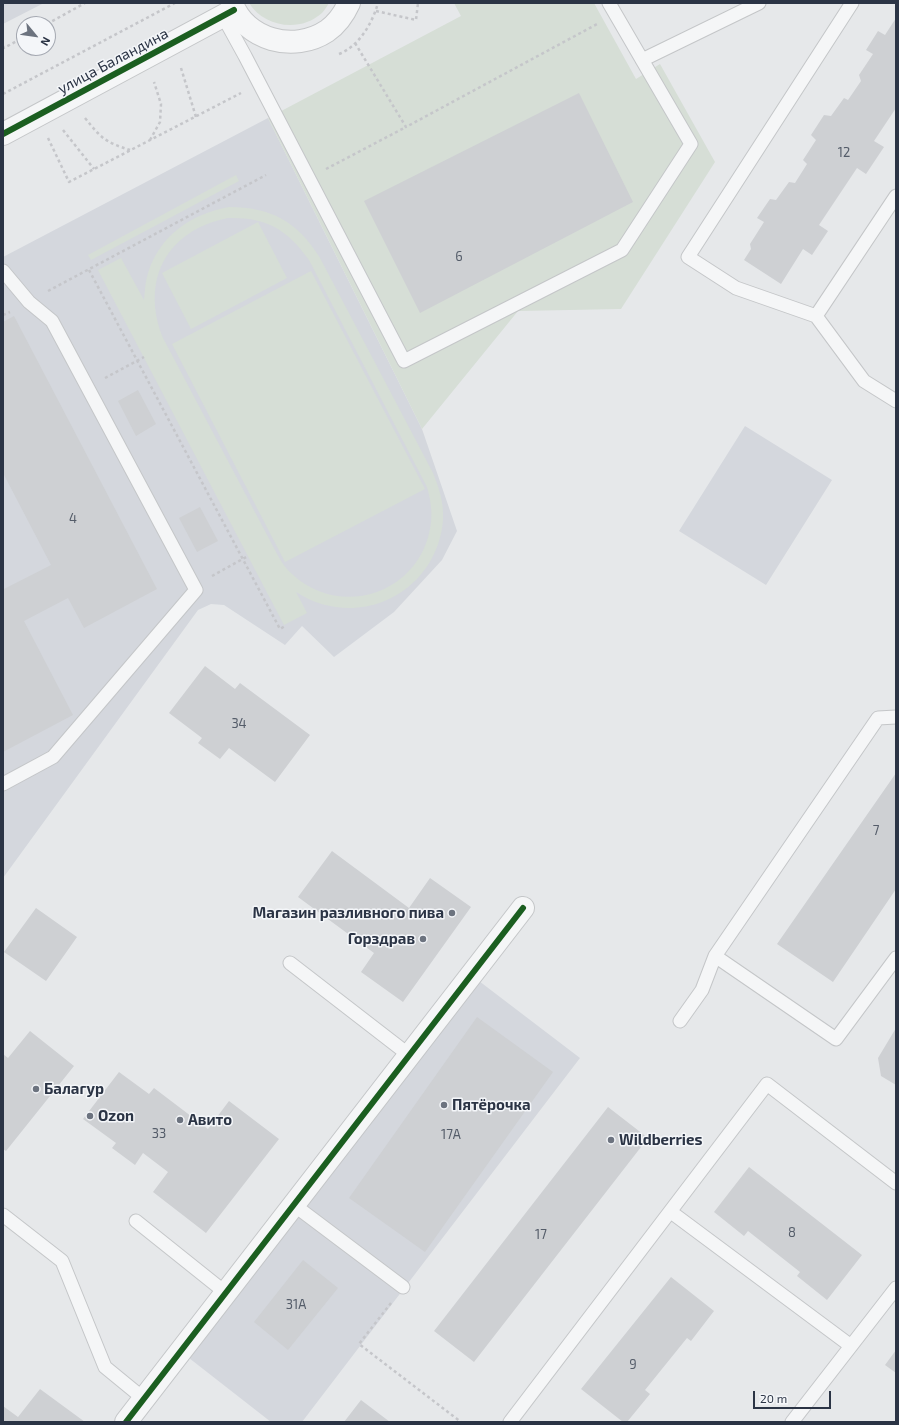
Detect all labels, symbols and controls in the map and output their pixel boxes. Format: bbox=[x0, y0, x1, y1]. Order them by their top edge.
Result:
north arrow bbox=[16, 16, 56, 56]
street label: улица Баландина bbox=[55, 24, 171, 98]
text: N bbox=[38, 35, 54, 48]
house number: 12 bbox=[838, 145, 850, 161]
house number: 6 bbox=[455, 249, 463, 265]
house number: 4 bbox=[69, 511, 77, 527]
house number: 34 bbox=[231, 716, 247, 732]
house number: 7 bbox=[873, 823, 879, 839]
place label: Магазин разливного пива bbox=[253, 904, 444, 922]
marker: Магазин разливного пива bbox=[447, 908, 457, 918]
place label: Горздрав bbox=[348, 930, 415, 948]
marker: Горздрав bbox=[418, 934, 428, 944]
place label: Балагур bbox=[44, 1080, 104, 1098]
marker: Балагур bbox=[31, 1084, 41, 1094]
place label: Пятёрочка bbox=[452, 1096, 531, 1114]
marker: Пятёрочка bbox=[439, 1100, 449, 1110]
place label: Ozon bbox=[98, 1107, 134, 1125]
marker: Ozon bbox=[85, 1111, 95, 1121]
place label: Авито bbox=[188, 1111, 232, 1129]
marker: Авито bbox=[175, 1115, 185, 1125]
house number: 33 bbox=[152, 1126, 166, 1142]
house number: 17А bbox=[441, 1127, 461, 1143]
place label: Wildberries bbox=[619, 1131, 702, 1149]
marker: Wildberries bbox=[606, 1135, 616, 1145]
house number: 8 bbox=[788, 1225, 796, 1241]
house number: 17 bbox=[535, 1227, 547, 1243]
house number: 31А bbox=[286, 1297, 306, 1313]
house number: 9 bbox=[629, 1357, 637, 1373]
scale bar bbox=[755, 1383, 833, 1409]
text: 20 m bbox=[760, 1391, 787, 1405]

